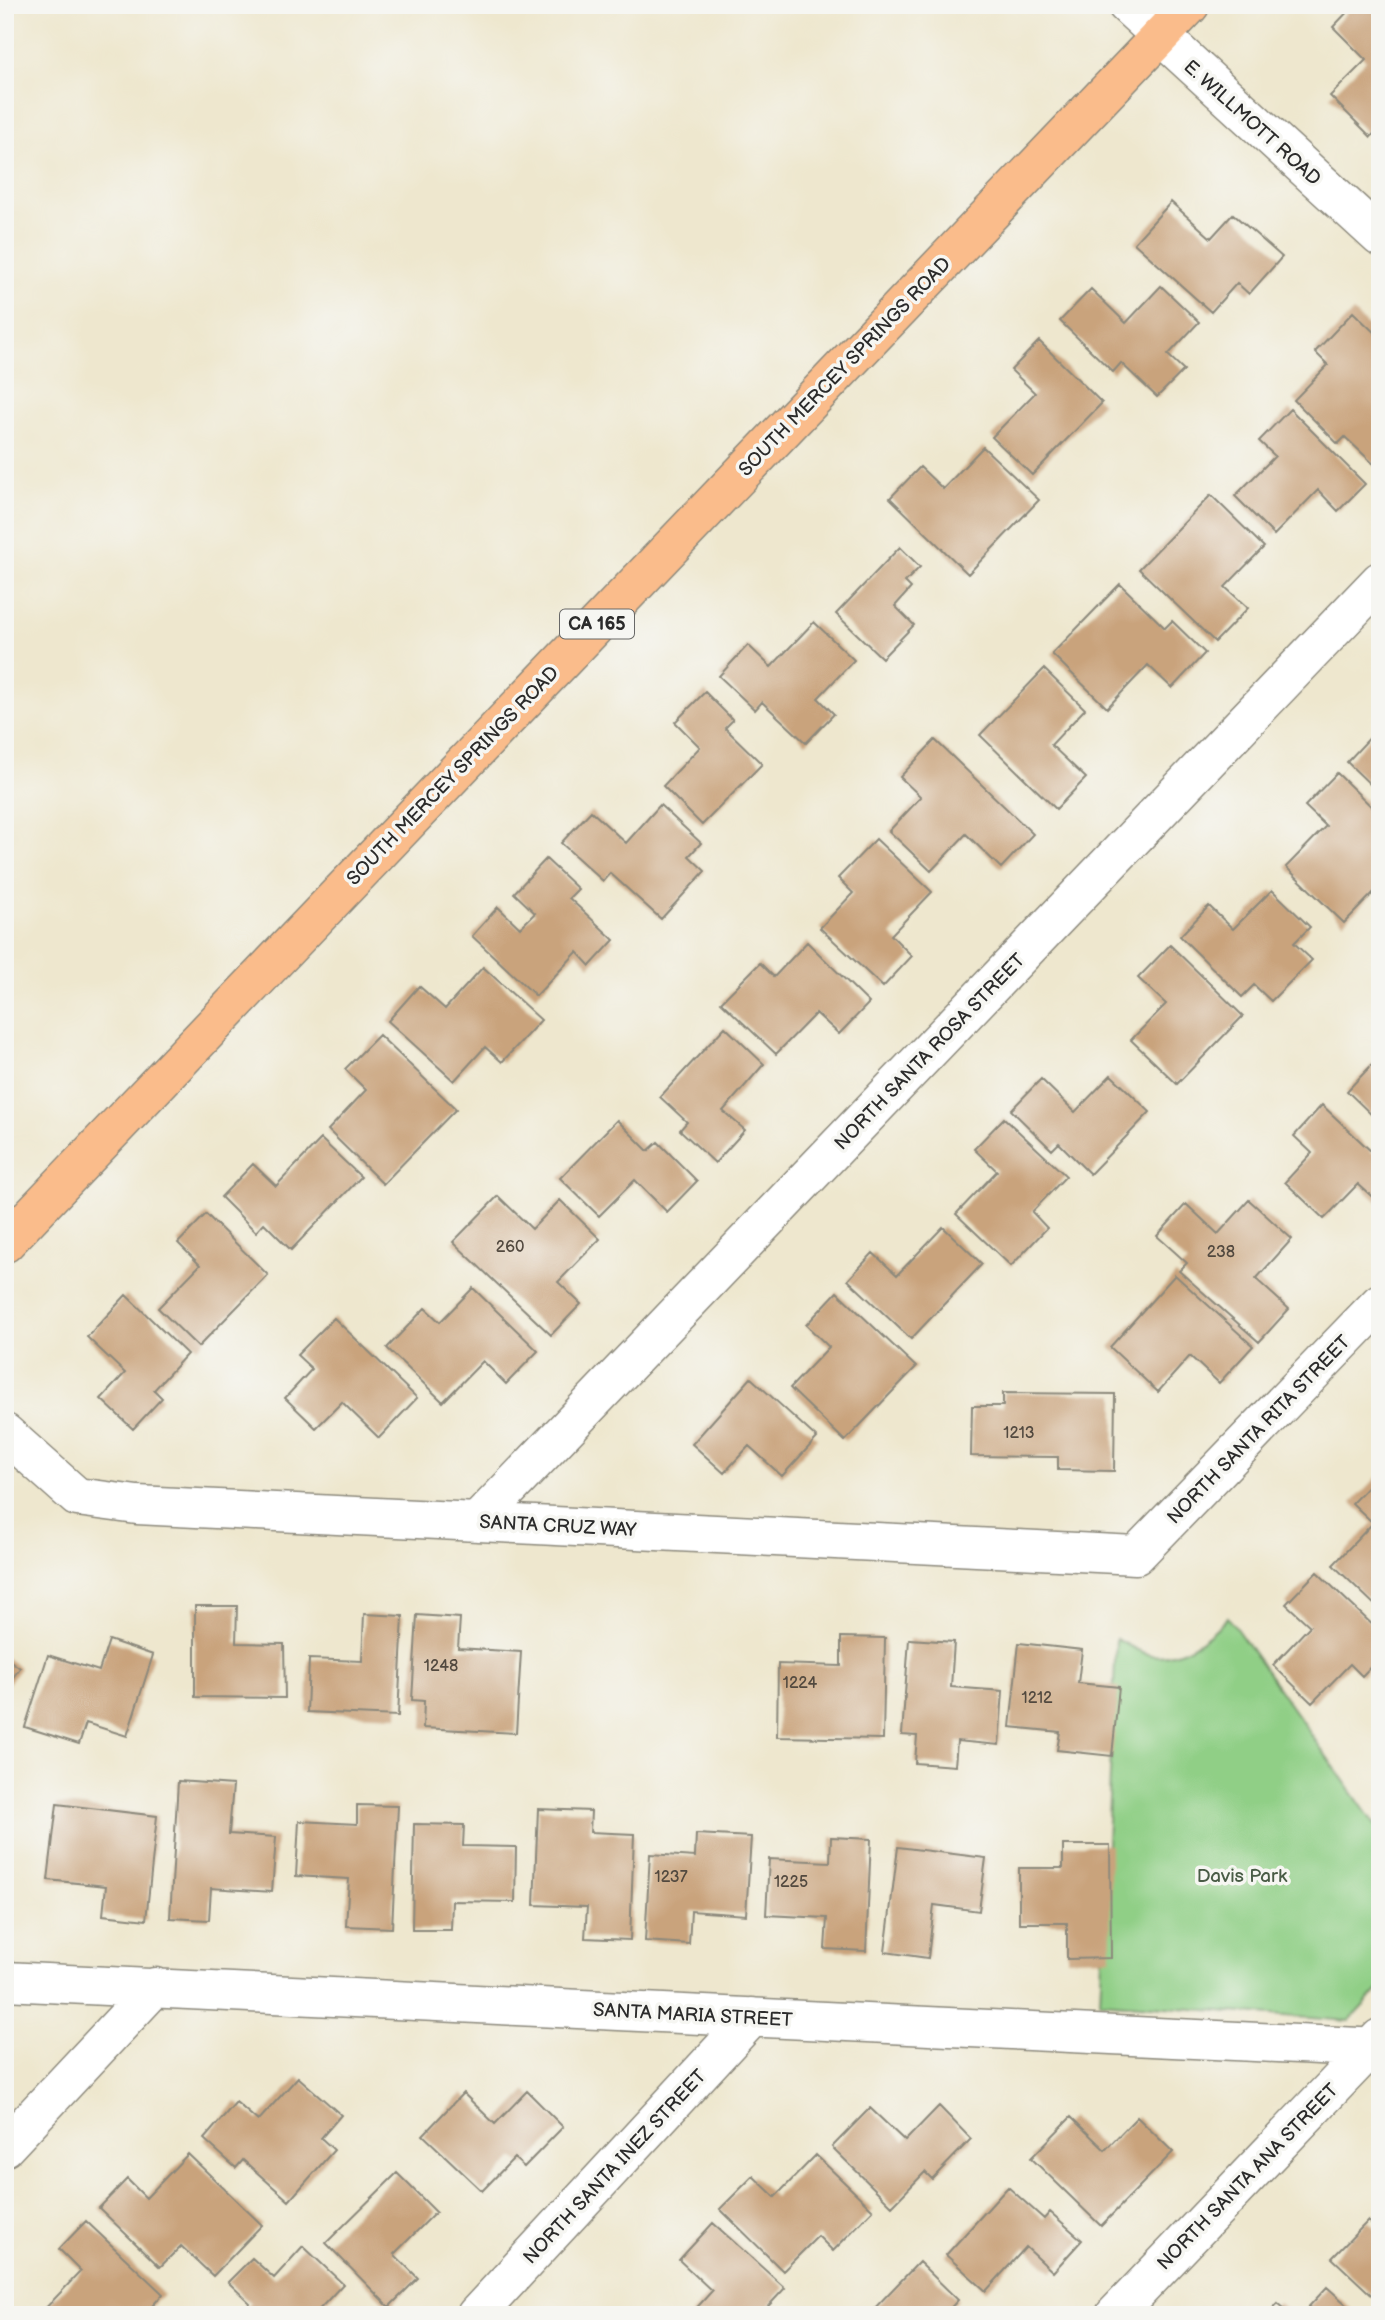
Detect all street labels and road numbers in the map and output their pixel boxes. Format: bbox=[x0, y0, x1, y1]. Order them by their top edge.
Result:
street label: E. WILLMOTT ROAD bbox=[1179, 56, 1325, 191]
street label: SOUTH MERCEY SPRINGS ROAD bbox=[734, 253, 956, 481]
road number: CA 165 bbox=[560, 610, 634, 638]
street label: SOUTH MERCEY SPRINGS ROAD bbox=[342, 662, 564, 890]
street label: NORTH SANTA ROSA STREET bbox=[830, 949, 1031, 1155]
street label: NORTH SANTA RITA STREET bbox=[1163, 1330, 1356, 1529]
street label: SANTA CRUZ WAY bbox=[479, 1511, 638, 1542]
street label: SANTA MARIA STREET bbox=[592, 1999, 794, 2032]
street label: NORTH SANTA INEZ STREET bbox=[519, 2065, 712, 2269]
street label: NORTH SANTA ANA STREET bbox=[1153, 2078, 1344, 2275]

